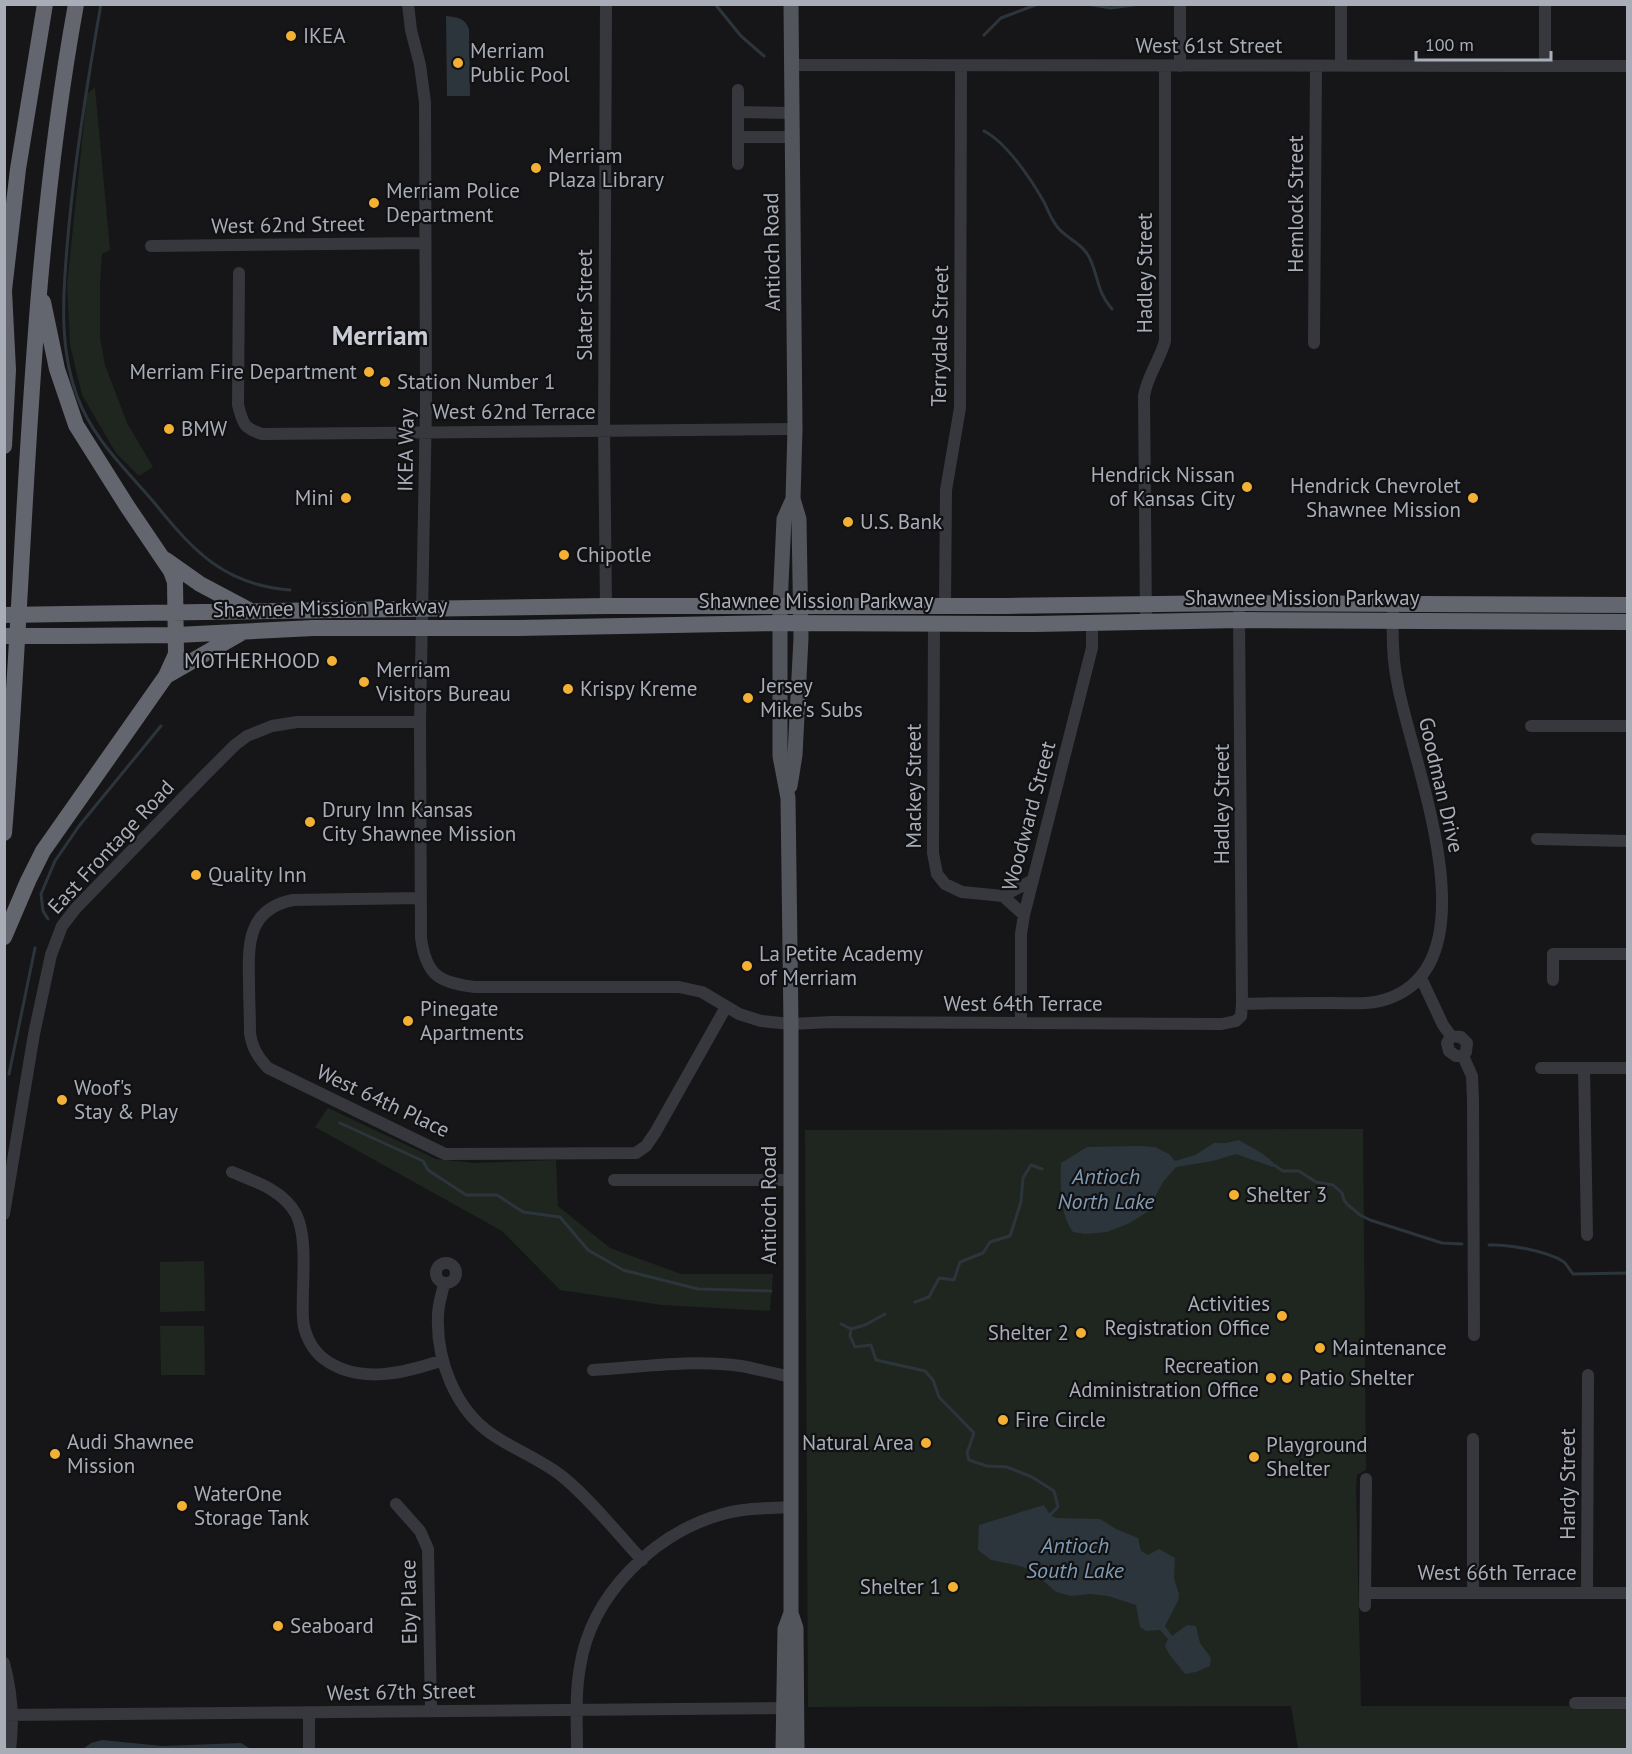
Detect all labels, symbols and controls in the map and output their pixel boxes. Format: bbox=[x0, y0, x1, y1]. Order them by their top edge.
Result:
place label: IKEA bbox=[303, 22, 346, 49]
scale bar bbox=[1416, 24, 1551, 62]
marker: IKEA bbox=[284, 29, 298, 43]
street label: West 61st Street bbox=[1136, 32, 1282, 59]
text: 100 m bbox=[1425, 33, 1474, 56]
place label: Merriam Public Pool bbox=[470, 37, 570, 88]
marker: Merriam Public Pool bbox=[451, 56, 465, 70]
street label: Hemlock Street bbox=[1282, 135, 1309, 273]
place label: Merriam Plaza Library bbox=[548, 142, 664, 193]
marker: Merriam Plaza Library bbox=[529, 161, 543, 175]
place label: Merriam Police Department bbox=[386, 177, 520, 228]
street label: Antioch Road bbox=[757, 192, 786, 312]
marker: Merriam Police Department bbox=[367, 196, 381, 210]
street label: West 62nd Street bbox=[211, 210, 365, 239]
street label: Hadley Street bbox=[1131, 213, 1158, 333]
street label: Slater Street bbox=[571, 249, 598, 361]
street label: Terrydale Street bbox=[925, 265, 954, 407]
district label: Merriam bbox=[332, 318, 428, 352]
place label: Merriam Fire Department bbox=[129, 358, 357, 385]
marker: Merriam Fire Department bbox=[362, 365, 376, 379]
place label: Station Number 1 bbox=[397, 368, 556, 395]
marker: Station Number 1 bbox=[378, 375, 392, 389]
street label: West 62nd Terrace bbox=[432, 398, 596, 425]
street label: IKEA Way bbox=[391, 408, 420, 492]
place label: BMW bbox=[181, 415, 228, 442]
marker: BMW bbox=[162, 422, 176, 436]
place label: Hendrick Nissan of Kansas City bbox=[1091, 461, 1235, 512]
place label: Hendrick Chevrolet Shawnee Mission bbox=[1290, 472, 1461, 523]
marker: Hendrick Nissan of Kansas City bbox=[1240, 480, 1254, 494]
place label: Mini bbox=[295, 484, 334, 511]
marker: Mini bbox=[339, 491, 353, 505]
marker: Hendrick Chevrolet Shawnee Mission bbox=[1466, 491, 1480, 505]
place label: U.S. Bank bbox=[860, 508, 942, 535]
marker: U.S. Bank bbox=[841, 515, 855, 529]
place label: Chipotle bbox=[576, 541, 652, 568]
marker: Chipotle bbox=[557, 548, 571, 562]
street label: Shawnee Mission Parkway bbox=[1185, 584, 1420, 611]
street label: Shawnee Mission Parkway bbox=[699, 587, 934, 614]
street label: Shawnee Mission Parkway bbox=[212, 592, 448, 623]
place label: MOTHERHOOD bbox=[184, 647, 320, 674]
marker: MOTHERHOOD bbox=[325, 654, 339, 668]
place label: Merriam Visitors Bureau bbox=[375, 656, 511, 707]
place label: Jersey Mike's Subs bbox=[759, 672, 863, 723]
marker: Merriam Visitors Bureau bbox=[357, 675, 371, 689]
place label: Krispy Kreme bbox=[580, 675, 697, 702]
marker: Krispy Kreme bbox=[561, 682, 575, 696]
marker: Jersey Mike's Subs bbox=[741, 691, 755, 705]
street label: Goodman Drive bbox=[1413, 714, 1470, 855]
street label: Mackey Street bbox=[900, 724, 927, 848]
street label: Woodward Street bbox=[996, 738, 1061, 894]
street label: Hadley Street bbox=[1208, 744, 1235, 864]
street label: East Frontage Road bbox=[42, 774, 180, 919]
place label: Drury Inn Kansas City Shawnee Mission bbox=[322, 796, 516, 847]
marker: Drury Inn Kansas City Shawnee Mission bbox=[303, 815, 317, 829]
place label: Quality Inn bbox=[208, 861, 307, 888]
marker: Quality Inn bbox=[189, 868, 203, 882]
place label: La Petite Academy of Merriam bbox=[759, 940, 923, 991]
marker: La Petite Academy of Merriam bbox=[740, 959, 754, 973]
street label: West 64th Terrace bbox=[943, 990, 1103, 1017]
place label: Pinegate Apartments bbox=[420, 995, 524, 1046]
marker: Pinegate Apartments bbox=[401, 1014, 415, 1028]
street label: West 64th Place bbox=[312, 1058, 454, 1143]
place label: Woof's Stay & Play bbox=[74, 1074, 178, 1125]
marker: Woof's Stay & Play bbox=[55, 1093, 69, 1107]
street label: Antioch Road bbox=[755, 1146, 782, 1264]
water label: Antioch North Lake bbox=[1058, 1162, 1155, 1215]
place label: Shelter 3 bbox=[1246, 1181, 1327, 1208]
marker: Shelter 3 bbox=[1227, 1188, 1241, 1202]
place label: Activities Registration Office bbox=[1104, 1290, 1270, 1341]
marker: Activities Registration Office bbox=[1275, 1309, 1289, 1323]
place label: Shelter 2 bbox=[988, 1319, 1069, 1346]
marker: Shelter 2 bbox=[1074, 1326, 1088, 1340]
place label: Maintenance bbox=[1332, 1334, 1447, 1361]
marker: Maintenance bbox=[1313, 1341, 1327, 1355]
place label: Recreation Administration Office bbox=[1069, 1352, 1259, 1403]
place label: Patio Shelter bbox=[1299, 1364, 1414, 1391]
marker: Recreation Administration Office bbox=[1264, 1371, 1278, 1385]
marker: Patio Shelter bbox=[1280, 1371, 1294, 1385]
place label: Fire Circle bbox=[1015, 1406, 1106, 1433]
marker: Fire Circle bbox=[996, 1413, 1010, 1427]
place label: Audi Shawnee Mission bbox=[67, 1428, 194, 1479]
street label: Hardy Street bbox=[1554, 1428, 1581, 1540]
place label: Natural Area bbox=[802, 1429, 914, 1456]
place label: Playground Shelter bbox=[1266, 1431, 1368, 1482]
marker: Natural Area bbox=[919, 1436, 933, 1450]
marker: Audi Shawnee Mission bbox=[48, 1447, 62, 1461]
marker: Playground Shelter bbox=[1247, 1450, 1261, 1464]
place label: WaterOne Storage Tank bbox=[194, 1480, 309, 1531]
marker: WaterOne Storage Tank bbox=[175, 1499, 189, 1513]
water label: Antioch South Lake bbox=[1026, 1531, 1125, 1584]
street label: Eby Place bbox=[394, 1559, 423, 1645]
street label: West 66th Terrace bbox=[1417, 1559, 1577, 1586]
place label: Shelter 1 bbox=[860, 1573, 941, 1600]
marker: Shelter 1 bbox=[946, 1580, 960, 1594]
place label: Seaboard bbox=[290, 1612, 374, 1639]
marker: Seaboard bbox=[271, 1619, 285, 1633]
street label: West 67th Street bbox=[326, 1677, 476, 1706]

